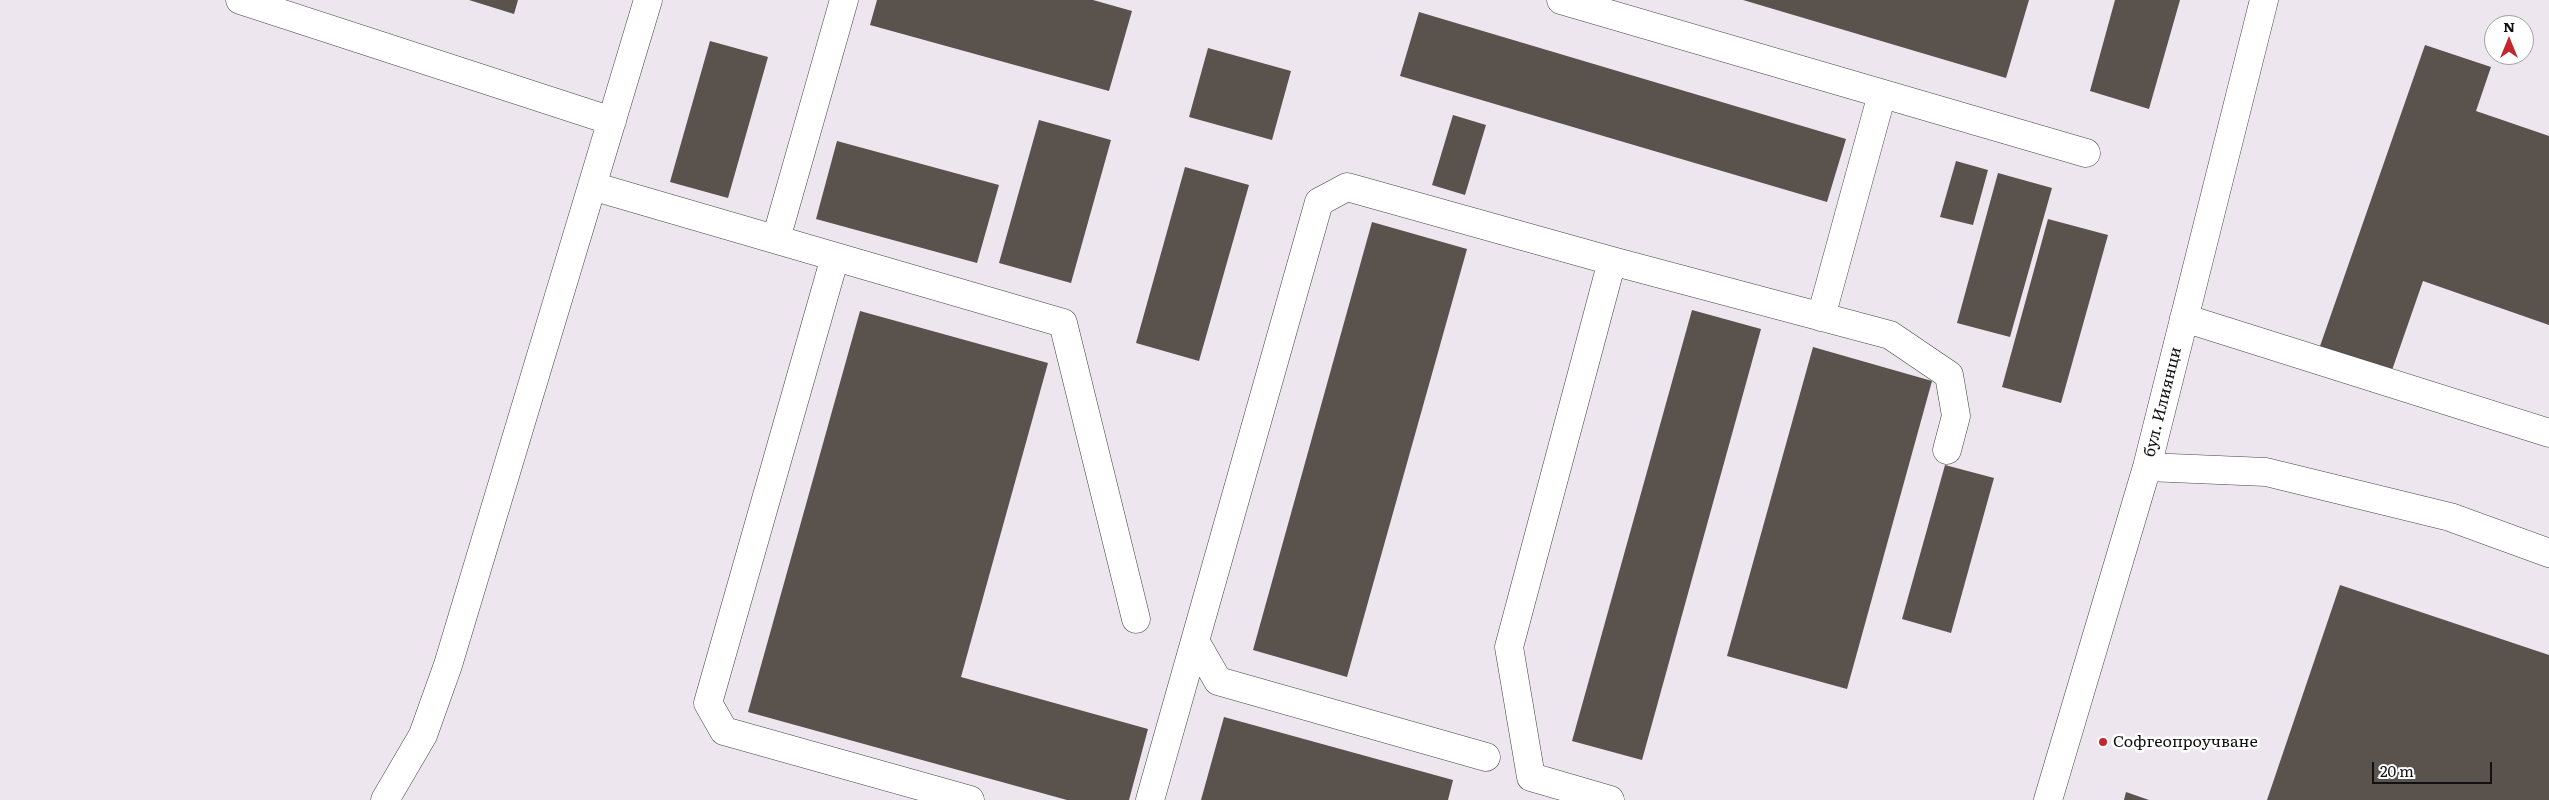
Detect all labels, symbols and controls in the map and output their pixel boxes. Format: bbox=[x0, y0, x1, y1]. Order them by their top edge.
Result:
north arrow bbox=[2484, 15, 2534, 65]
text: N bbox=[2503, 16, 2515, 36]
street label: бул. Илиянци bbox=[2140, 345, 2186, 459]
place label: Софгеопроучване bbox=[2113, 732, 2258, 752]
marker: Софгеопроучване bbox=[2097, 736, 2109, 748]
scale bar bbox=[2374, 752, 2494, 784]
text: 20 m bbox=[2380, 759, 2414, 782]

